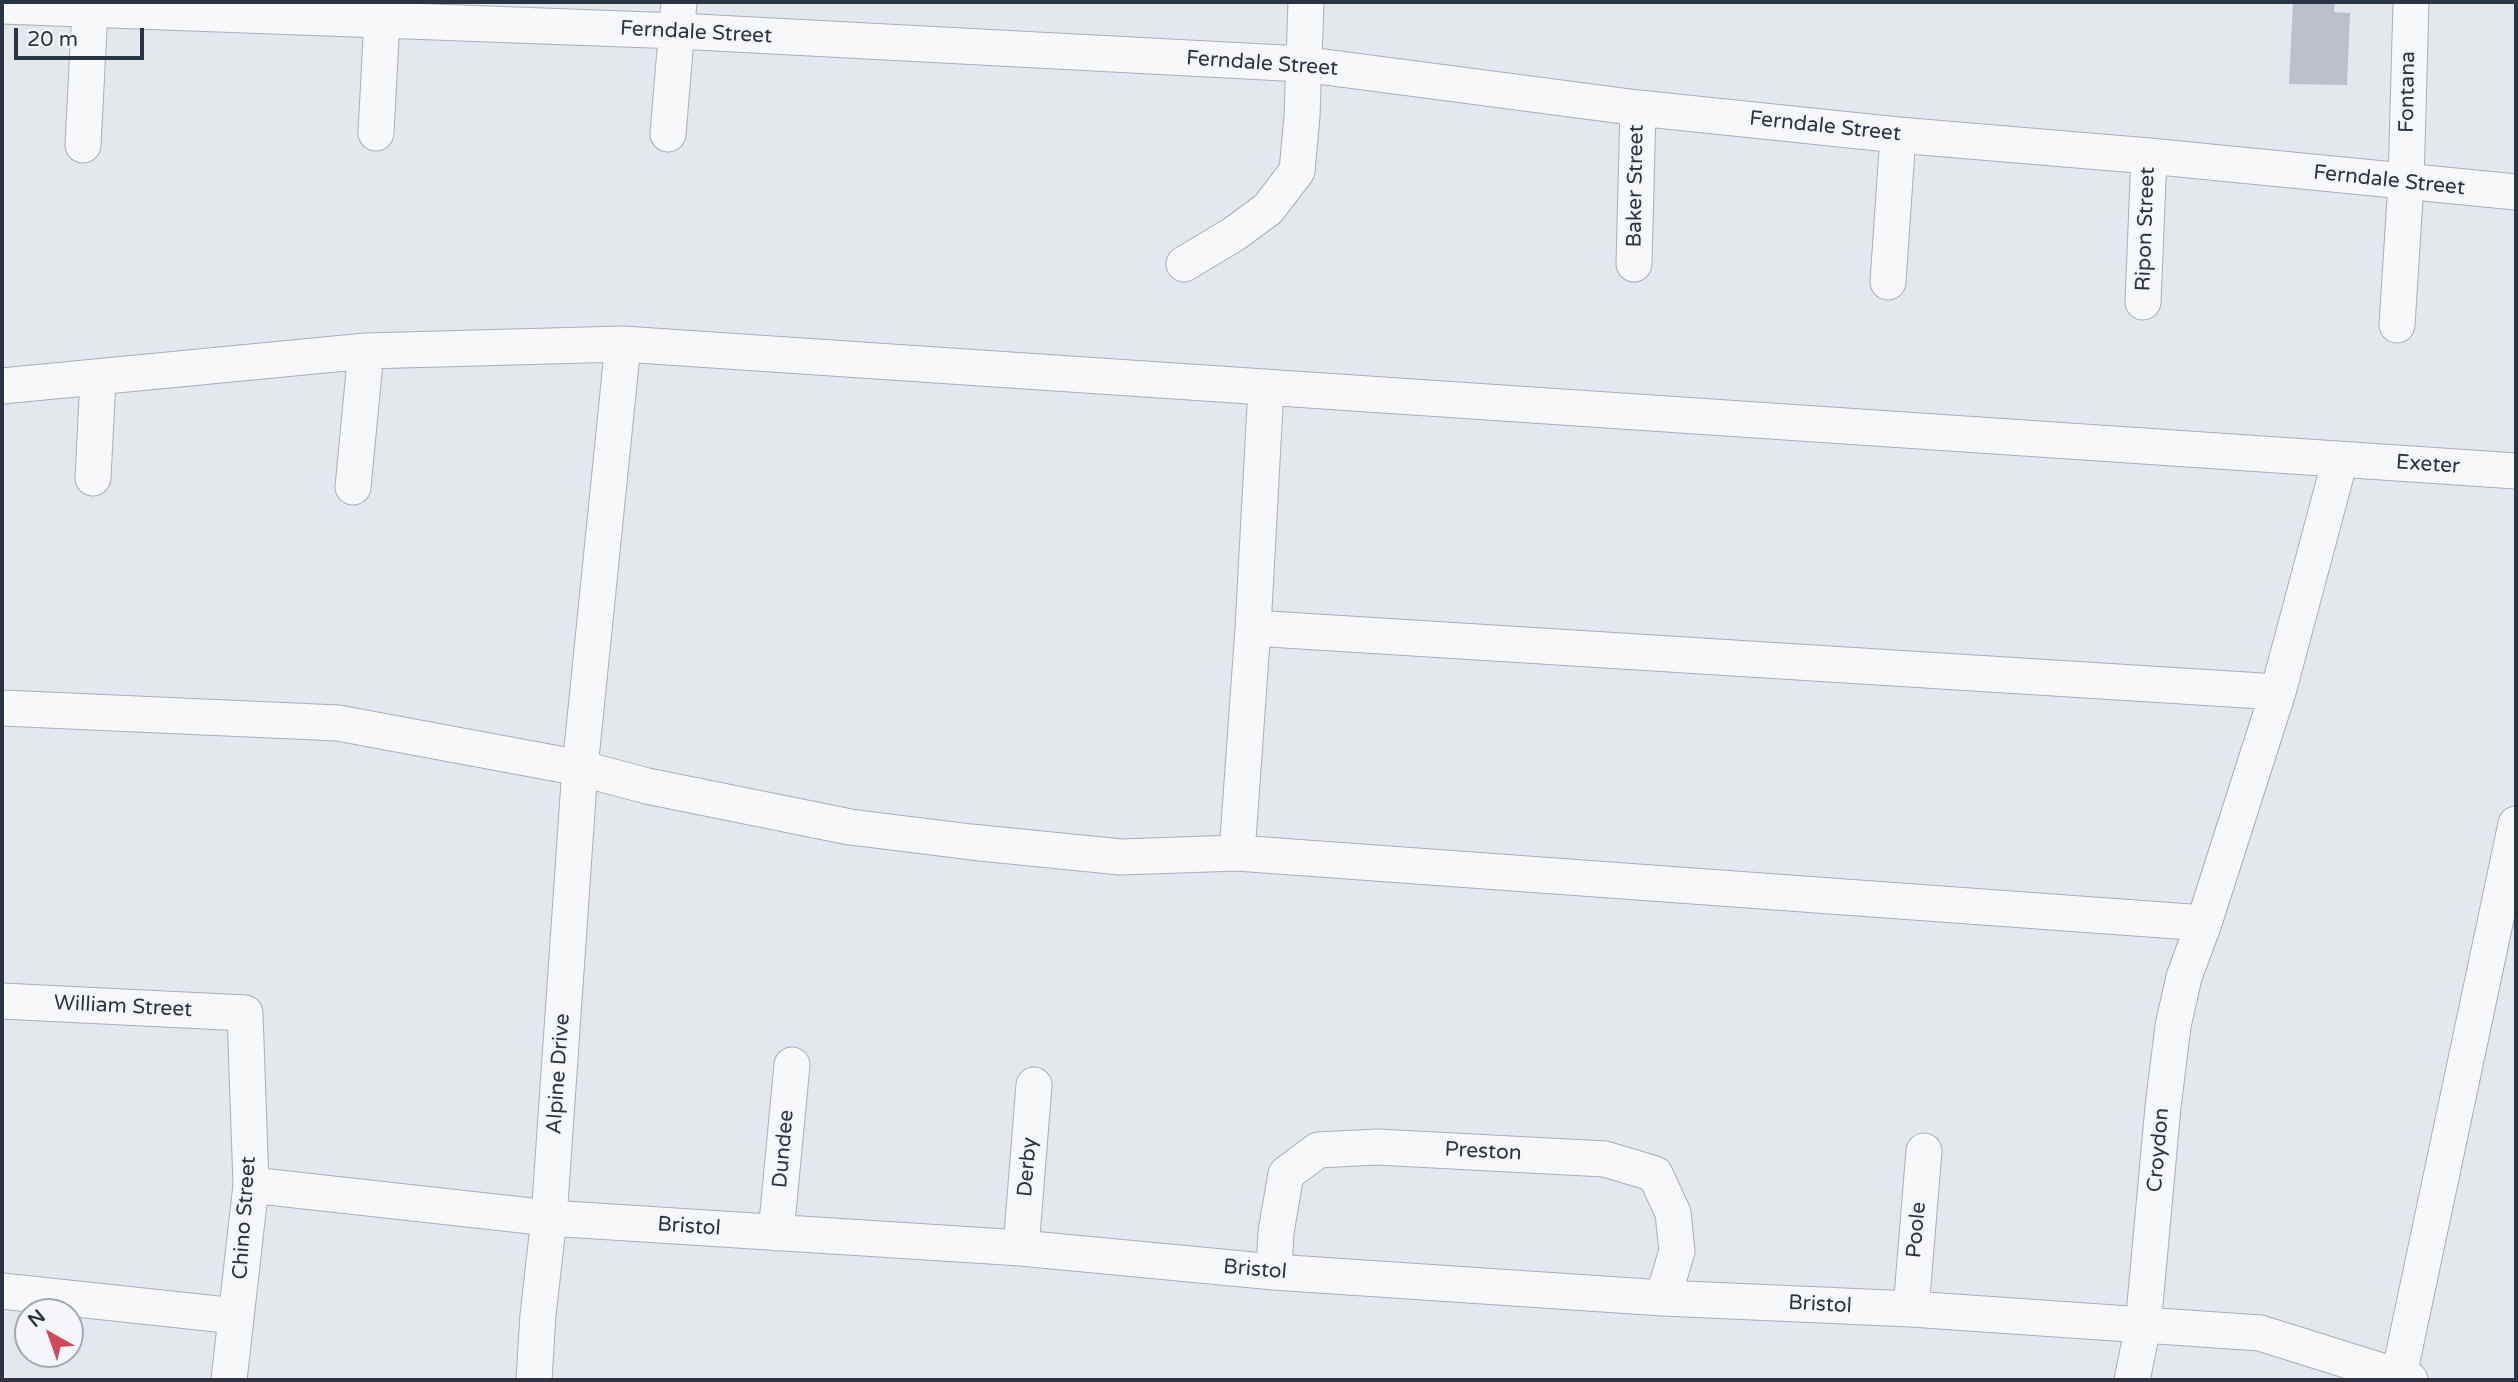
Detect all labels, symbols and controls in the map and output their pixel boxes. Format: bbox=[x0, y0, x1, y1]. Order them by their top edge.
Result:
scale bar bbox=[18, 14, 147, 58]
street label: Ferndale Street bbox=[619, 16, 773, 50]
text: 20 m bbox=[27, 27, 78, 52]
street label: Ferndale Street bbox=[1185, 46, 1339, 82]
street label: Fontana bbox=[2395, 51, 2421, 133]
street label: Ferndale Street bbox=[1748, 107, 1902, 147]
street label: Baker Street bbox=[1622, 124, 1650, 248]
street label: Ferndale Street bbox=[2312, 161, 2466, 201]
street label: Ripon Street bbox=[2131, 166, 2161, 292]
street label: Exeter bbox=[2395, 450, 2461, 480]
street label: William Street bbox=[53, 991, 193, 1023]
street label: Alpine Drive bbox=[542, 1013, 576, 1135]
street label: Croydon bbox=[2143, 1107, 2175, 1193]
street label: Dundee bbox=[768, 1109, 800, 1189]
street label: Derby bbox=[1013, 1136, 1043, 1198]
street label: Preston bbox=[1444, 1137, 1522, 1167]
street label: Chino Street bbox=[228, 1155, 262, 1281]
street label: Poole bbox=[1902, 1201, 1932, 1259]
street label: Bristol bbox=[656, 1212, 722, 1242]
street label: Bristol bbox=[1222, 1255, 1288, 1285]
street label: Bristol bbox=[1788, 1291, 1852, 1319]
north arrow bbox=[14, 1298, 84, 1368]
text: N bbox=[24, 1305, 50, 1332]

